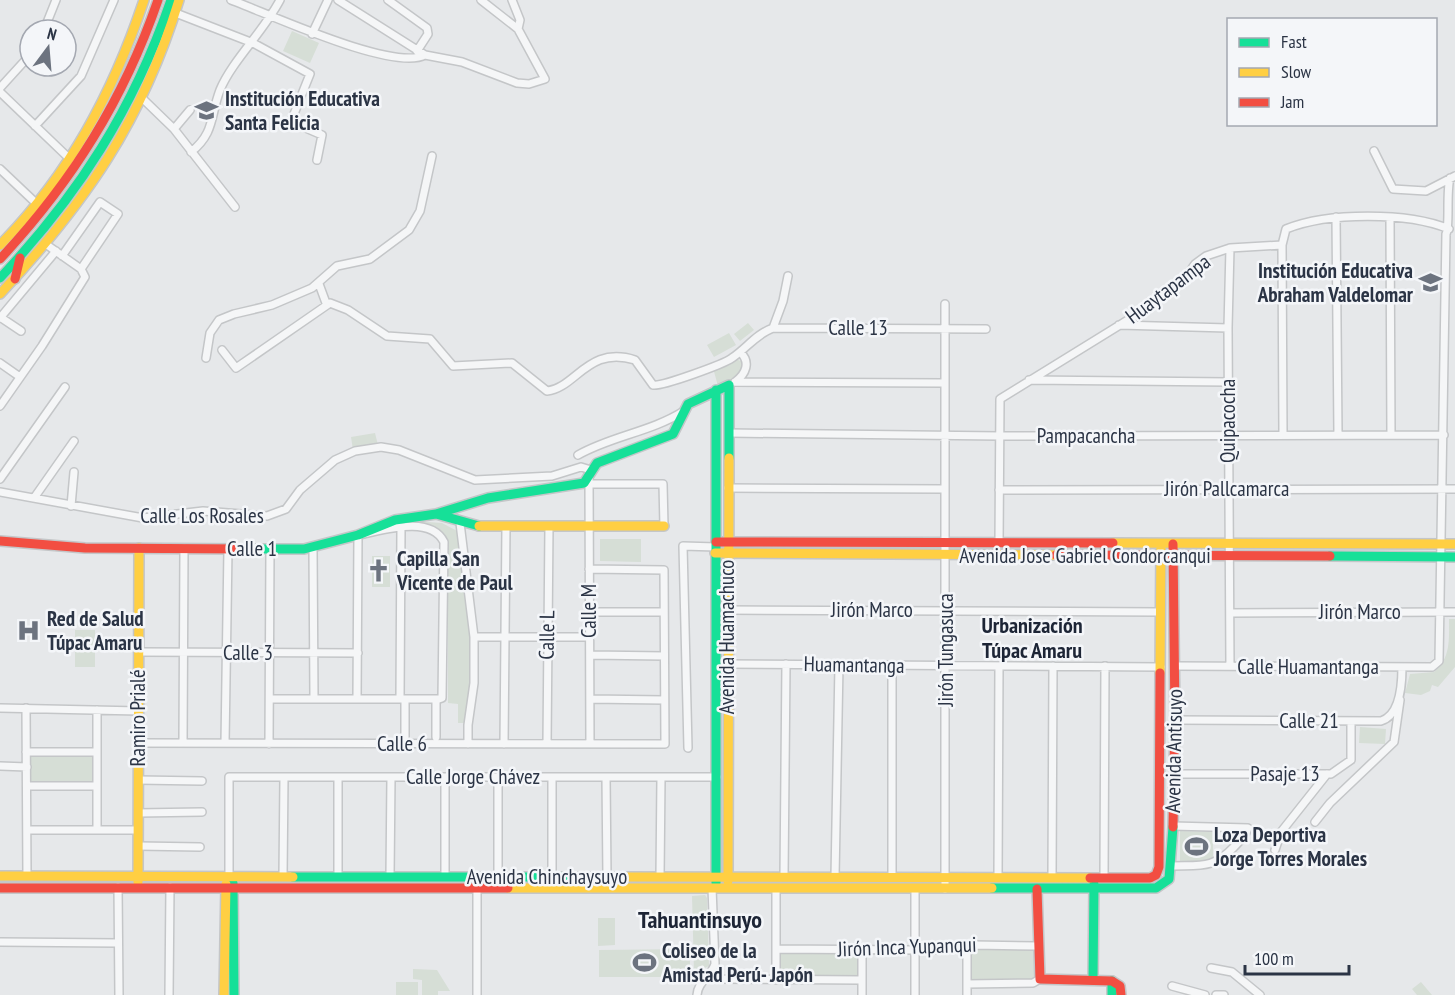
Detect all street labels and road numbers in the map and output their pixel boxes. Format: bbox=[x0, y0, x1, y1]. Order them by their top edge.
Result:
street label: Huaytapampa bbox=[1120, 248, 1216, 329]
street label: Calle 13 bbox=[828, 314, 888, 341]
street label: Quipacocha bbox=[1214, 379, 1241, 463]
street label: Pampacancha bbox=[1037, 422, 1135, 449]
street label: Jirón Pallcamarca bbox=[1164, 475, 1289, 502]
street label: Calle Los Rosales bbox=[140, 502, 264, 529]
street label: Calle 1 bbox=[227, 535, 277, 562]
street label: Avenida Jose Gabriel Condorcanqui bbox=[959, 542, 1211, 569]
street label: Avenida Huamachuco bbox=[713, 560, 740, 714]
street label: Calle M bbox=[575, 584, 602, 638]
street label: Jirón Tungasuca bbox=[932, 593, 959, 708]
street label: Jirón Marco bbox=[830, 596, 913, 623]
street label: Jirón Marco bbox=[1318, 598, 1401, 625]
street label: Calle L bbox=[533, 610, 560, 660]
street label: Calle 3 bbox=[223, 639, 273, 666]
street label: Huamantanga bbox=[803, 650, 905, 679]
street label: Calle Huamantanga bbox=[1237, 653, 1379, 680]
street label: Ramiro Prialé bbox=[124, 669, 151, 767]
street label: Avenida Antisuyo bbox=[1159, 689, 1188, 813]
street label: Calle 21 bbox=[1279, 707, 1339, 734]
street label: Calle 6 bbox=[377, 730, 427, 757]
street label: Pasaje 13 bbox=[1250, 760, 1320, 787]
street label: Calle Jorge Chávez bbox=[406, 763, 540, 790]
street label: Avenida Chinchaysuyo bbox=[467, 863, 627, 890]
street label: Jirón Inca Yupanqui bbox=[836, 931, 977, 962]

